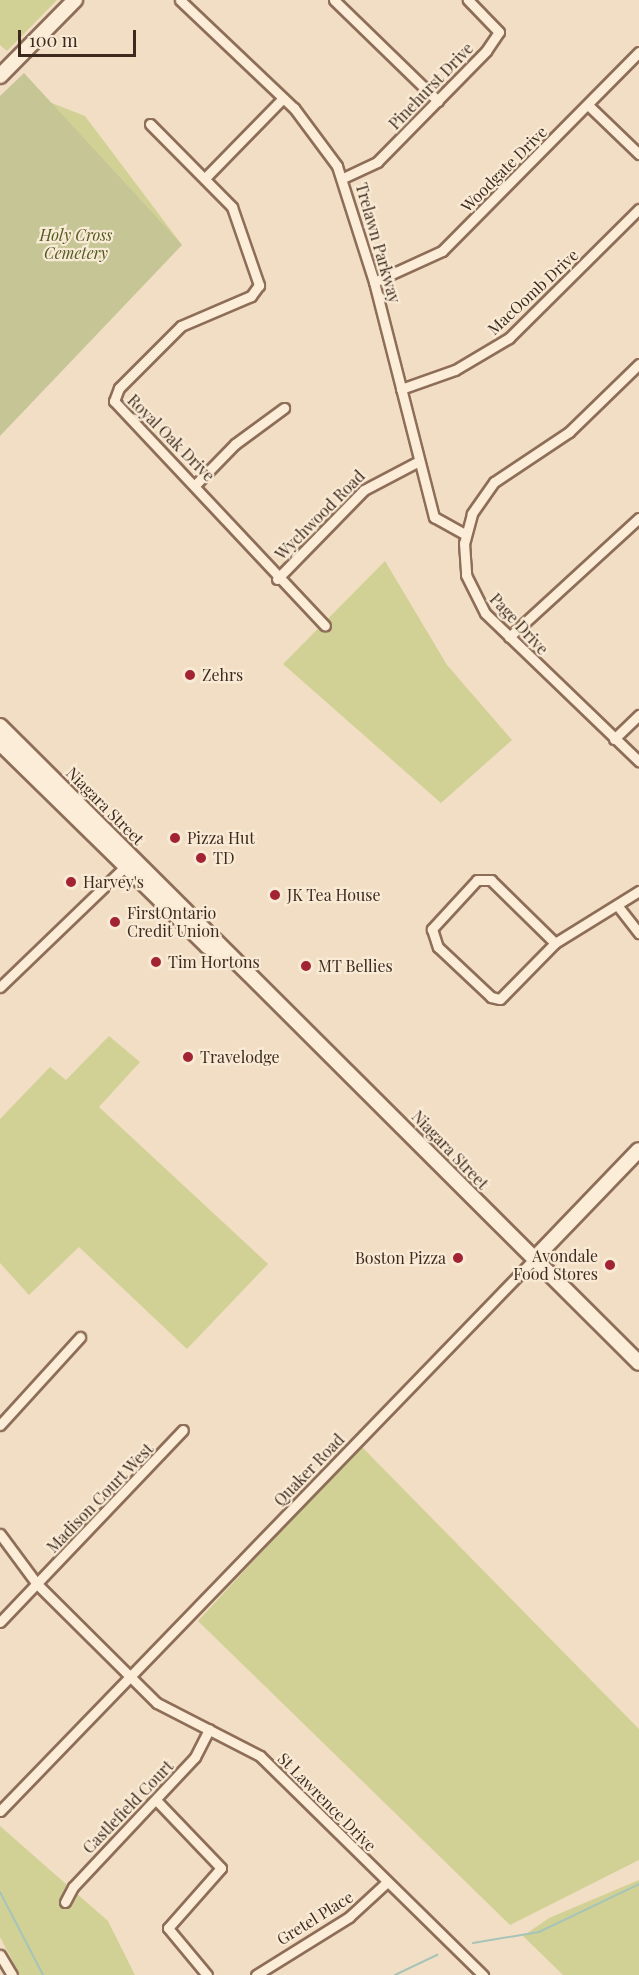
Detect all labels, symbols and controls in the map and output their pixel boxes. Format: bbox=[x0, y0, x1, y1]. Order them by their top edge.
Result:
scale bar bbox=[21, 18, 140, 56]
text: 100 m bbox=[29, 28, 78, 52]
street label: Pinehurst Drive bbox=[385, 39, 477, 133]
street label: Woodgate Drive bbox=[457, 122, 551, 216]
street label: Trelawn Parkway bbox=[352, 181, 404, 305]
park label: Holy Cross Cemetery bbox=[40, 225, 112, 263]
street label: MacOomb Drive bbox=[484, 245, 582, 339]
street label: Royal Oak Drive bbox=[123, 390, 219, 486]
street label: Wychwood Road bbox=[271, 466, 369, 564]
street label: Page Drive bbox=[486, 589, 552, 659]
place label: Zehrs bbox=[202, 665, 243, 685]
marker: Zehrs bbox=[183, 668, 197, 682]
street label: Niagara Street bbox=[62, 763, 148, 849]
place label: Pizza Hut bbox=[187, 828, 255, 848]
marker: Pizza Hut bbox=[168, 831, 182, 845]
place label: TD bbox=[213, 848, 235, 868]
marker: TD bbox=[194, 851, 208, 865]
place label: Harvey's bbox=[83, 872, 144, 892]
marker: Harvey's bbox=[64, 875, 78, 889]
place label: JK Tea House bbox=[287, 885, 381, 905]
marker: JK Tea House bbox=[268, 888, 282, 902]
place label: FirstOntario Credit Union bbox=[127, 903, 220, 941]
marker: FirstOntario Credit Union bbox=[108, 915, 122, 929]
place label: Tim Hortons bbox=[168, 952, 260, 972]
marker: Tim Hortons bbox=[149, 955, 163, 969]
place label: MT Bellies bbox=[318, 956, 393, 976]
marker: MT Bellies bbox=[299, 959, 313, 973]
place label: Travelodge bbox=[200, 1047, 280, 1067]
marker: Travelodge bbox=[181, 1050, 195, 1064]
street label: Niagara Street bbox=[408, 1107, 492, 1193]
place label: Avondale Food Stores bbox=[513, 1246, 598, 1284]
place label: Boston Pizza bbox=[355, 1248, 446, 1268]
marker: Boston Pizza bbox=[451, 1251, 465, 1265]
marker: Avondale Food Stores bbox=[603, 1258, 617, 1272]
street label: Quaker Road bbox=[270, 1430, 348, 1510]
street label: Madison Court West bbox=[43, 1439, 157, 1557]
street label: St Lawrence Drive bbox=[274, 1749, 380, 1855]
street label: Castlefield Court bbox=[79, 1756, 177, 1858]
street label: Gretel Place bbox=[273, 1887, 357, 1949]

